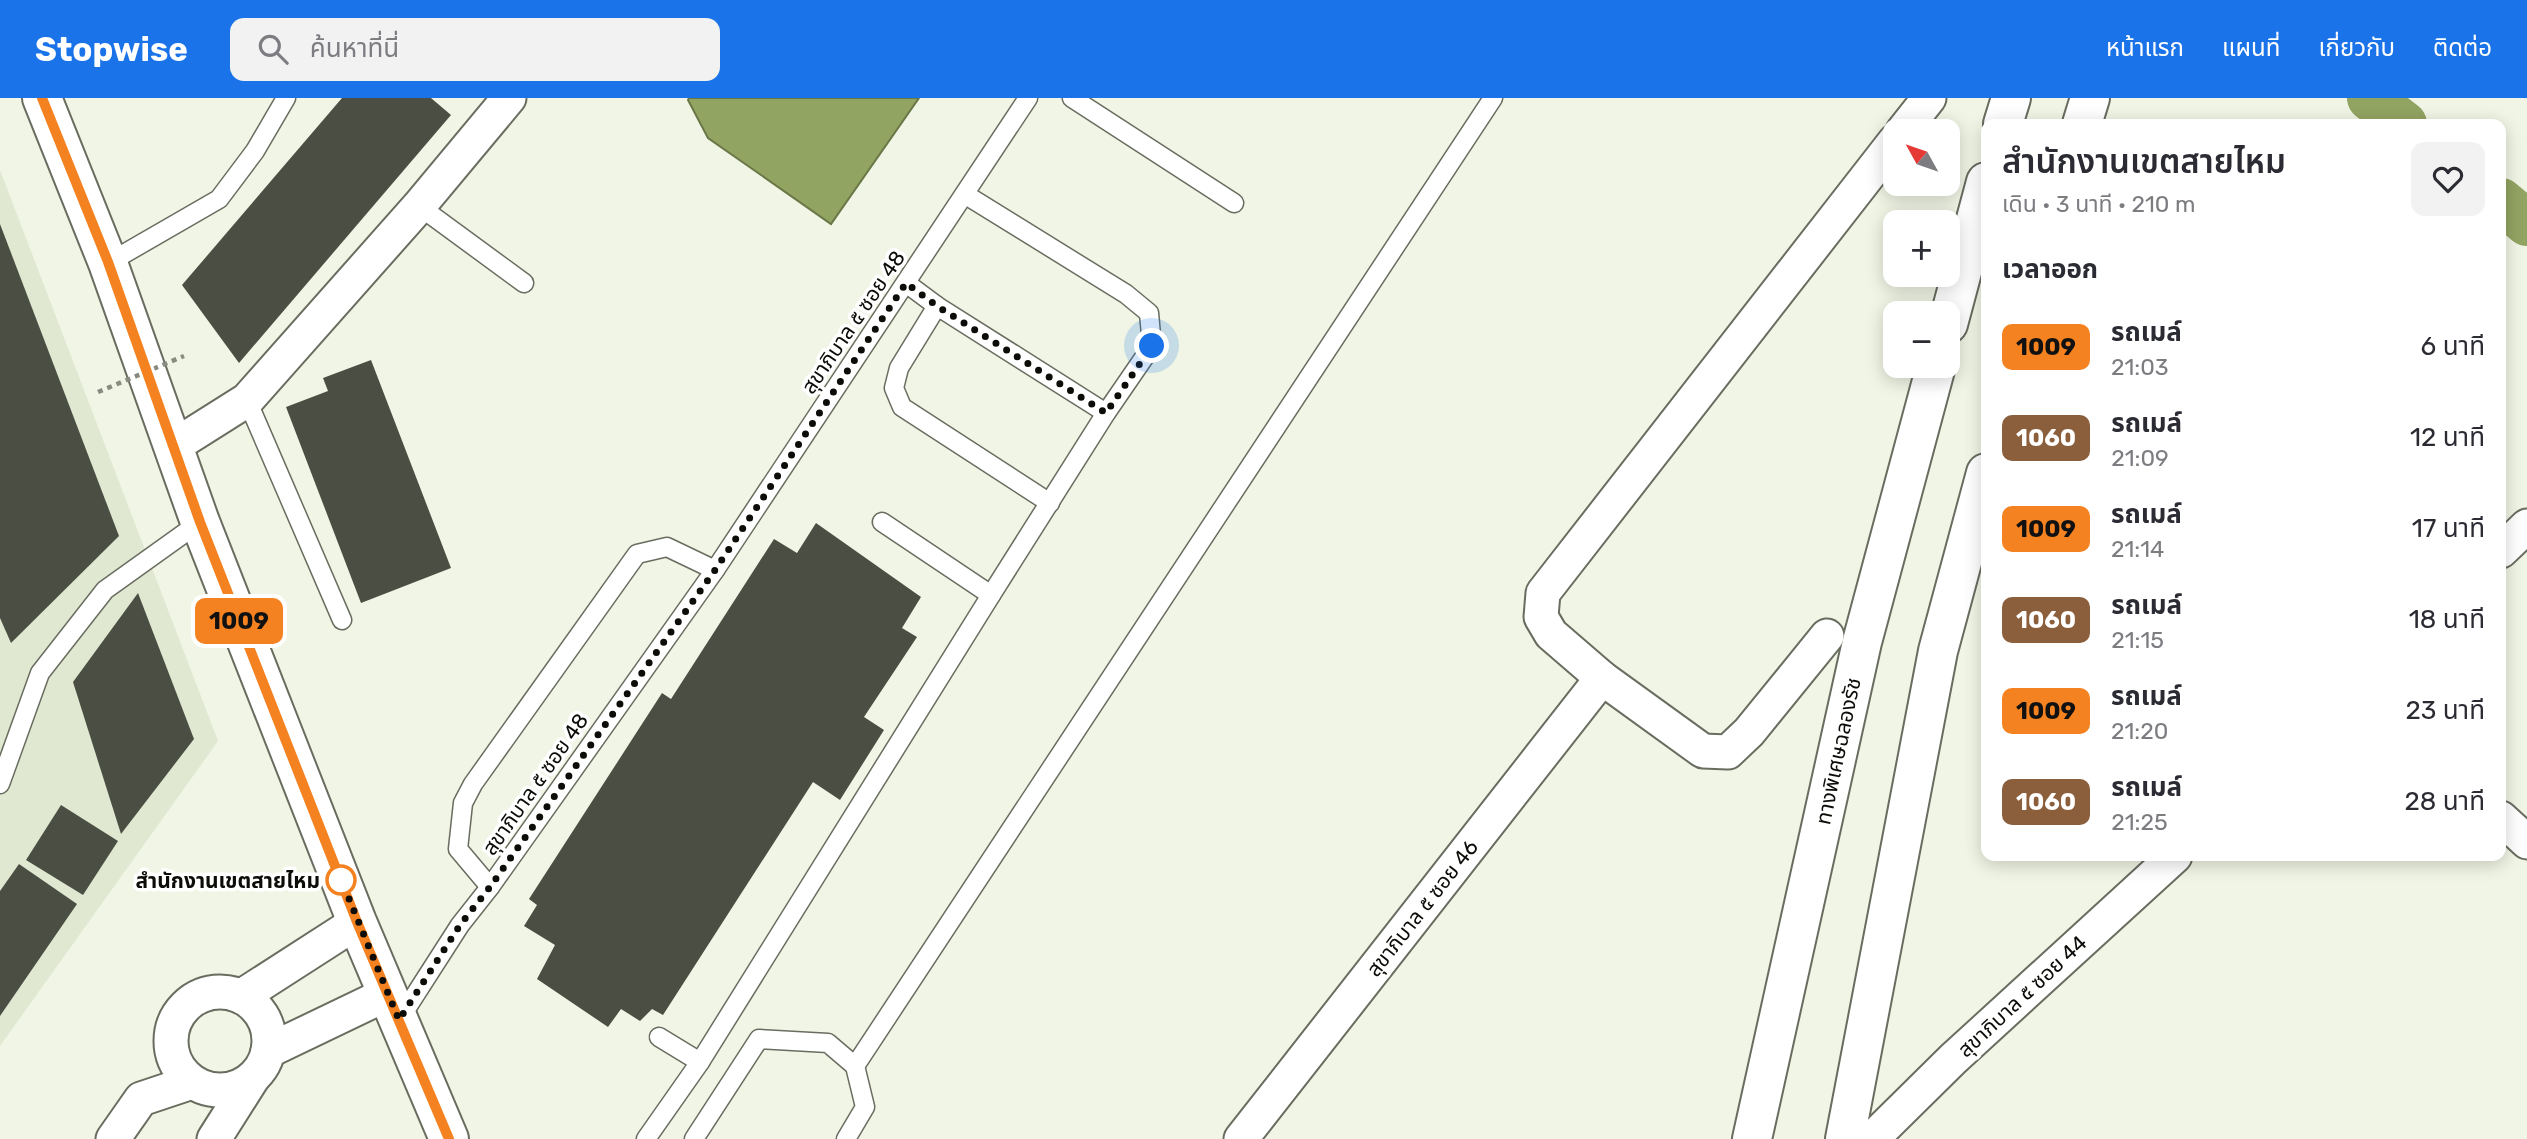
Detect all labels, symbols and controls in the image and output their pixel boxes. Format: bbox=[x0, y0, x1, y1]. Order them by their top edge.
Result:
search box bbox=[230, 18, 720, 81]
text: Stopwise bbox=[35, 30, 188, 69]
icon: search bbox=[254, 30, 292, 68]
text: ค้นหาที่นี่ bbox=[310, 33, 399, 64]
text: หน้าแรก bbox=[2106, 34, 2184, 62]
text: แผนที่ bbox=[2222, 34, 2280, 62]
text: เกี่ยวกับ bbox=[2318, 34, 2395, 62]
text: ติดต่อ bbox=[2433, 34, 2492, 62]
north arrow bbox=[1883, 119, 1960, 196]
map controls bbox=[1883, 119, 1960, 378]
text: สำนักงานเขตสายไหม bbox=[2002, 142, 2286, 181]
button: heart bbox=[2411, 142, 2485, 216]
text: เดิน · 3 นาที · 210 m bbox=[2002, 190, 2195, 218]
button: + bbox=[1883, 210, 1960, 287]
street label: สุขาภิบาล ๕ ซอย 48 bbox=[796, 246, 911, 399]
text: เวลาออก bbox=[2002, 254, 2098, 285]
button: − bbox=[1883, 301, 1960, 378]
text: รถเมล์ bbox=[2111, 317, 2182, 348]
your location bbox=[1134, 328, 1169, 363]
text: 6 นาที bbox=[2421, 331, 2485, 362]
text: 1009 bbox=[2016, 333, 2076, 361]
text: 21:03 bbox=[2111, 353, 2169, 381]
text: รถเมล์ bbox=[2111, 408, 2182, 439]
text: 12 นาที bbox=[2410, 422, 2485, 453]
text: 1060 bbox=[2016, 424, 2076, 452]
text: 21:09 bbox=[2111, 444, 2169, 472]
text: รถเมล์ bbox=[2111, 499, 2182, 530]
text: 17 นาที bbox=[2412, 513, 2485, 544]
text: 1009 bbox=[2016, 515, 2076, 543]
text: 21:14 bbox=[2111, 535, 2164, 563]
text: รถเมล์ bbox=[2111, 590, 2182, 621]
line badge: 1009 bbox=[190, 598, 288, 644]
text: 18 นาที bbox=[2409, 604, 2485, 635]
text: 1060 bbox=[2016, 606, 2076, 634]
text: 1009 bbox=[209, 607, 269, 635]
text: 21:15 bbox=[2111, 626, 2164, 654]
street label: ทางพิเศษฉลองรัช bbox=[1810, 675, 1866, 827]
text: รถเมล์ bbox=[2111, 681, 2182, 712]
text: 23 นาที bbox=[2405, 695, 2485, 726]
text: 1009 bbox=[2016, 697, 2076, 725]
street label: สุขาภิบาล ๕ ซอย 48 bbox=[477, 708, 594, 860]
text: 21:20 bbox=[2111, 717, 2168, 745]
text: รถเมล์ bbox=[2111, 772, 2182, 803]
text: 28 นาที bbox=[2405, 786, 2485, 817]
text: 1060 bbox=[2016, 788, 2076, 816]
text: 21:25 bbox=[2111, 808, 2168, 836]
street label: สุขาภิบาล ๕ ซอย 46 bbox=[1361, 835, 1484, 982]
marker: สำนักงานเขตสายไหม bbox=[326, 865, 356, 895]
place label: สำนักงานเขตสายไหม bbox=[135, 868, 320, 893]
street label: สุขาภิบาล ๕ ซอย 44 bbox=[1952, 930, 2092, 1063]

